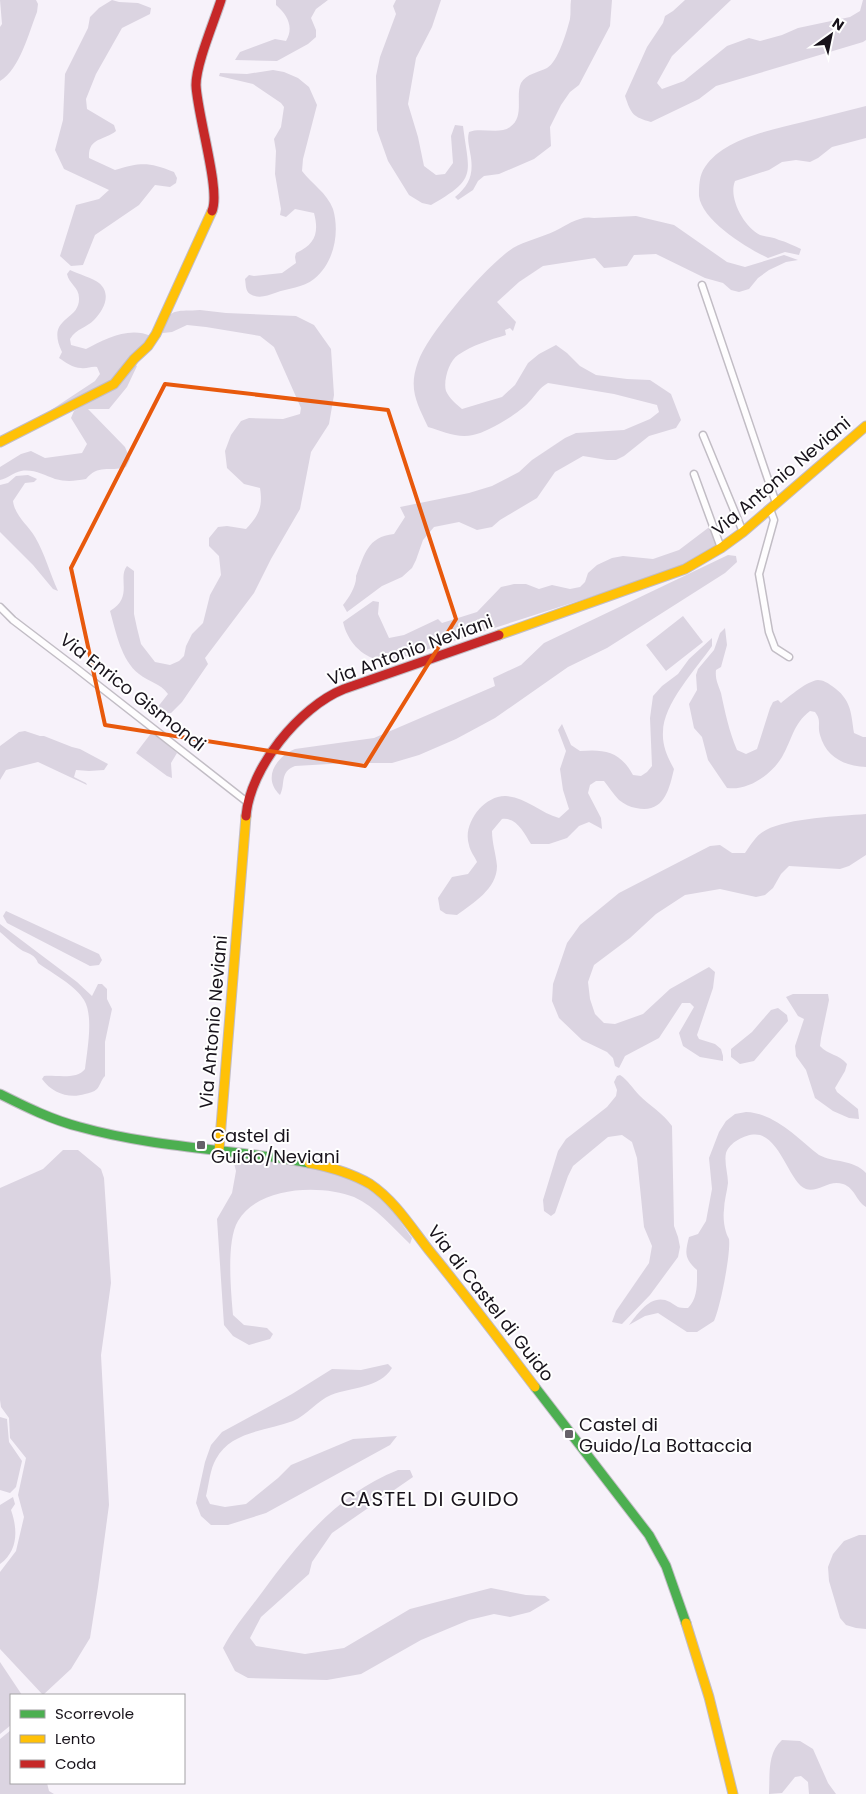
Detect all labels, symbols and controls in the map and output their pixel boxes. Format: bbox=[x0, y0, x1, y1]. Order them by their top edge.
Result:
north arrow bbox=[806, 10, 856, 60]
text: N bbox=[828, 13, 848, 35]
street label: Via Antonio Neviani bbox=[706, 410, 856, 542]
street label: Via Antonio Neviani bbox=[324, 608, 496, 692]
street label: Via Enrico Gismondi bbox=[55, 627, 211, 757]
street label: Via Antonio Neviani bbox=[193, 934, 233, 1110]
place label: Castel di Guido/Neviani bbox=[211, 1123, 340, 1169]
marker: Castel di Guido/Neviani bbox=[195, 1139, 207, 1151]
street label: Via di Castel di Guido bbox=[422, 1219, 560, 1387]
place label: Castel di Guido/La Bottaccia bbox=[579, 1412, 752, 1458]
marker: Castel di Guido/La Bottaccia bbox=[563, 1428, 575, 1440]
district label: CASTEL DI GUIDO bbox=[341, 1485, 519, 1513]
legend bbox=[10, 1694, 185, 1784]
text: Scorrevole bbox=[55, 1703, 134, 1724]
text: Lento bbox=[55, 1728, 95, 1749]
text: Coda bbox=[55, 1753, 96, 1774]

